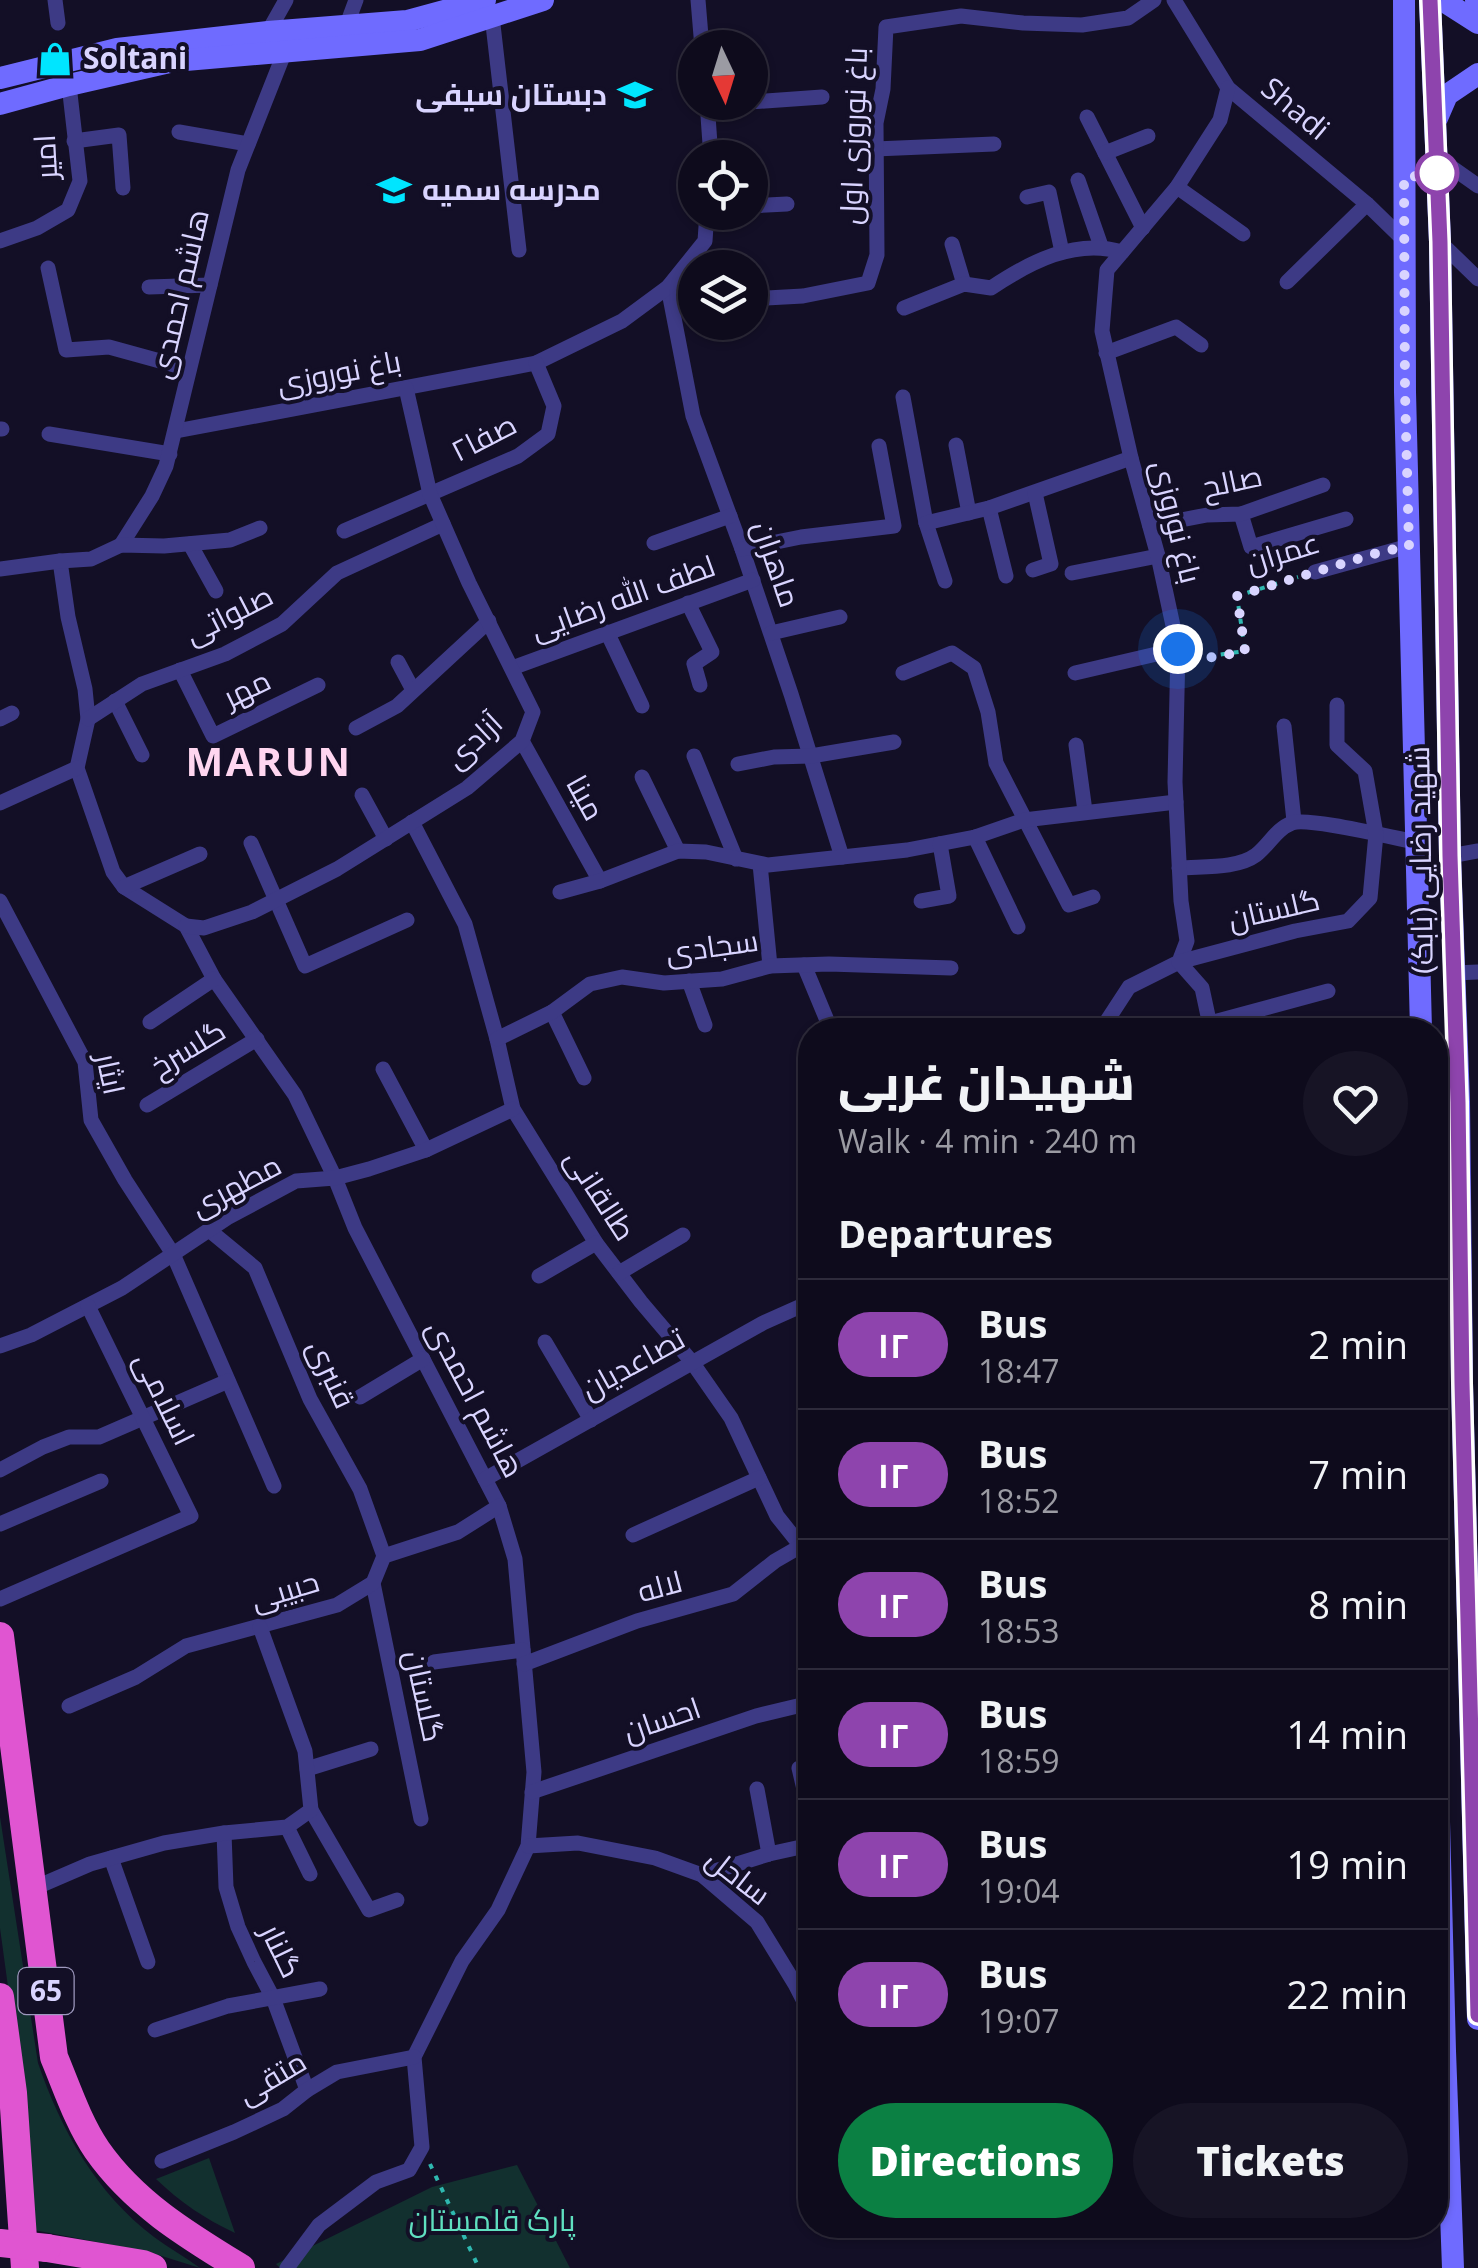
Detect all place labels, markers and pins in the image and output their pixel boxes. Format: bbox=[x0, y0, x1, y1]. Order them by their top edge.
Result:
place label: Soltani bbox=[83, 37, 187, 78]
shop icon: Soltani bbox=[36, 40, 74, 78]
place label: دبستان سیفی bbox=[415, 73, 607, 114]
school or university icon: دبستان سیفی bbox=[616, 76, 654, 114]
unlabelled marker bbox=[1416, 152, 1458, 194]
place label: مدرسه سمیه bbox=[422, 168, 601, 209]
school or university icon: مدرسه سمیه bbox=[375, 171, 413, 209]

